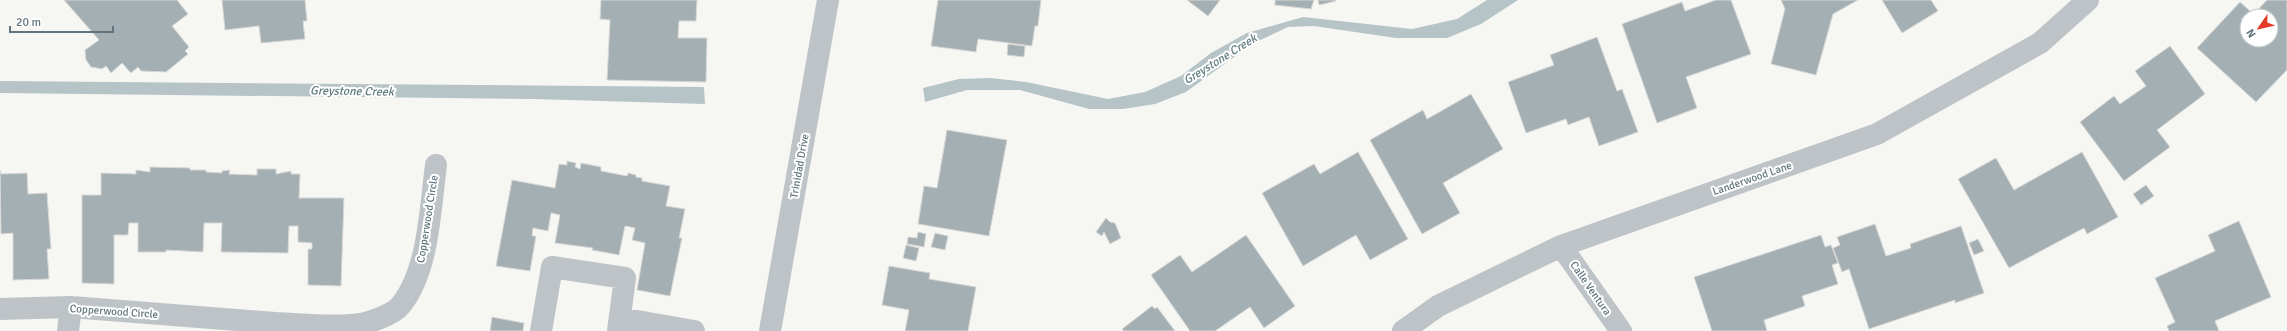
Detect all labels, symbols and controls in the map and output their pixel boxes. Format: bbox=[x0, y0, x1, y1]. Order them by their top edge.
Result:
scale bar bbox=[10, 8, 113, 34]
north arrow bbox=[2239, 8, 2279, 48]
text: 20 m bbox=[16, 15, 41, 30]
text: N bbox=[2244, 27, 2259, 40]
water label: Greystone Creek bbox=[1181, 30, 1261, 88]
water label: Greystone Creek bbox=[310, 83, 395, 100]
street label: Trinidad Drive bbox=[787, 133, 812, 199]
street label: Landerwood Lane bbox=[1711, 159, 1794, 198]
street label: Copperwood Circle bbox=[414, 174, 441, 264]
street label: Calle Ventura bbox=[1567, 259, 1614, 318]
street label: Copperwood Circle bbox=[69, 302, 159, 321]

